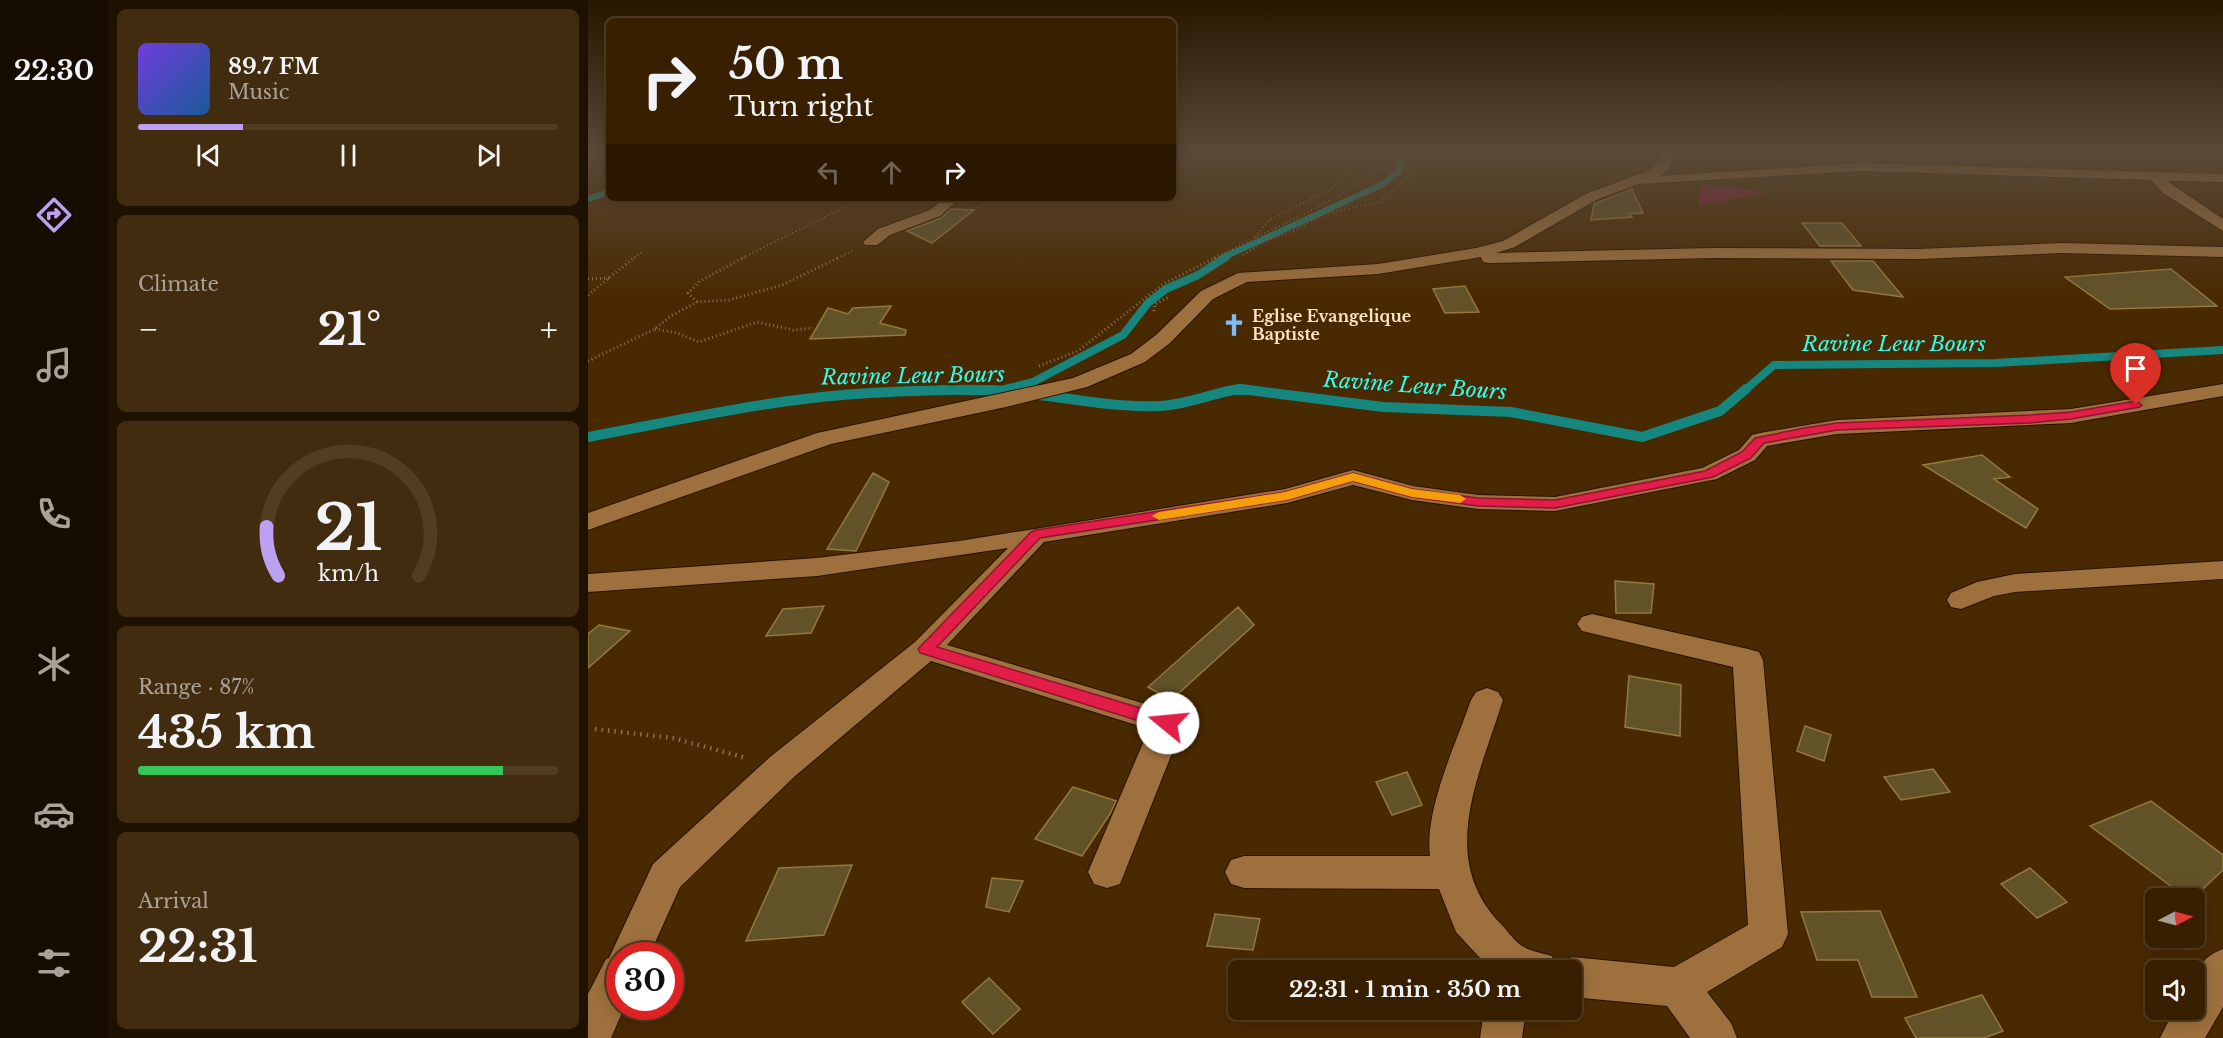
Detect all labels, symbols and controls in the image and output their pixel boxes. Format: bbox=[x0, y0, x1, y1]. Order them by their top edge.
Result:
text: 50 m bbox=[729, 38, 843, 90]
icon: right bbox=[630, 42, 708, 120]
text: 89.7 FM bbox=[228, 53, 319, 80]
text: 22:30 bbox=[14, 54, 94, 87]
text: Music bbox=[228, 80, 289, 104]
text: Turn right bbox=[729, 90, 873, 123]
icon: previous bbox=[192, 139, 225, 172]
icon: pause bbox=[332, 139, 365, 172]
icon: next bbox=[472, 139, 505, 172]
icon: left bbox=[812, 156, 845, 189]
icon: ahead bbox=[875, 156, 908, 189]
icon: right bbox=[938, 156, 971, 189]
icon: directions bbox=[33, 194, 75, 236]
text: Climate bbox=[138, 272, 219, 296]
text: 21° bbox=[317, 301, 381, 357]
place label: Eglise Evangelique Baptiste bbox=[1252, 306, 1411, 344]
text: − bbox=[138, 309, 159, 350]
text: + bbox=[540, 309, 558, 350]
church icon: Eglise Evangelique Baptiste bbox=[1221, 312, 1247, 338]
water label: Ravine Leur Bours bbox=[1801, 331, 1986, 357]
pin bbox=[2110, 343, 2161, 405]
icon: music bbox=[33, 344, 75, 386]
icon: arrive bbox=[2119, 352, 2152, 385]
water label: Ravine Leur Bours bbox=[820, 361, 1005, 391]
water label: Ravine Leur Bours bbox=[1321, 367, 1508, 405]
text: 21 bbox=[314, 489, 382, 567]
icon: phone bbox=[33, 493, 75, 535]
text: km/h bbox=[318, 560, 379, 587]
icon: climate bbox=[33, 643, 75, 685]
text: Range · 87% bbox=[138, 675, 255, 699]
position arrow bbox=[1136, 691, 1200, 755]
text: 435 km bbox=[138, 704, 315, 760]
icon: car bbox=[33, 793, 75, 835]
north arrow bbox=[2145, 888, 2205, 948]
map controls bbox=[2145, 888, 2205, 1020]
text: Arrival bbox=[138, 889, 209, 913]
text: 22:31 bbox=[138, 918, 258, 974]
icon: filters bbox=[33, 942, 75, 984]
speed limit sign: 30 bbox=[606, 942, 684, 1020]
button: sound bbox=[2145, 960, 2205, 1020]
text: 22:31 · 1 min · 350 m bbox=[1289, 976, 1521, 1003]

